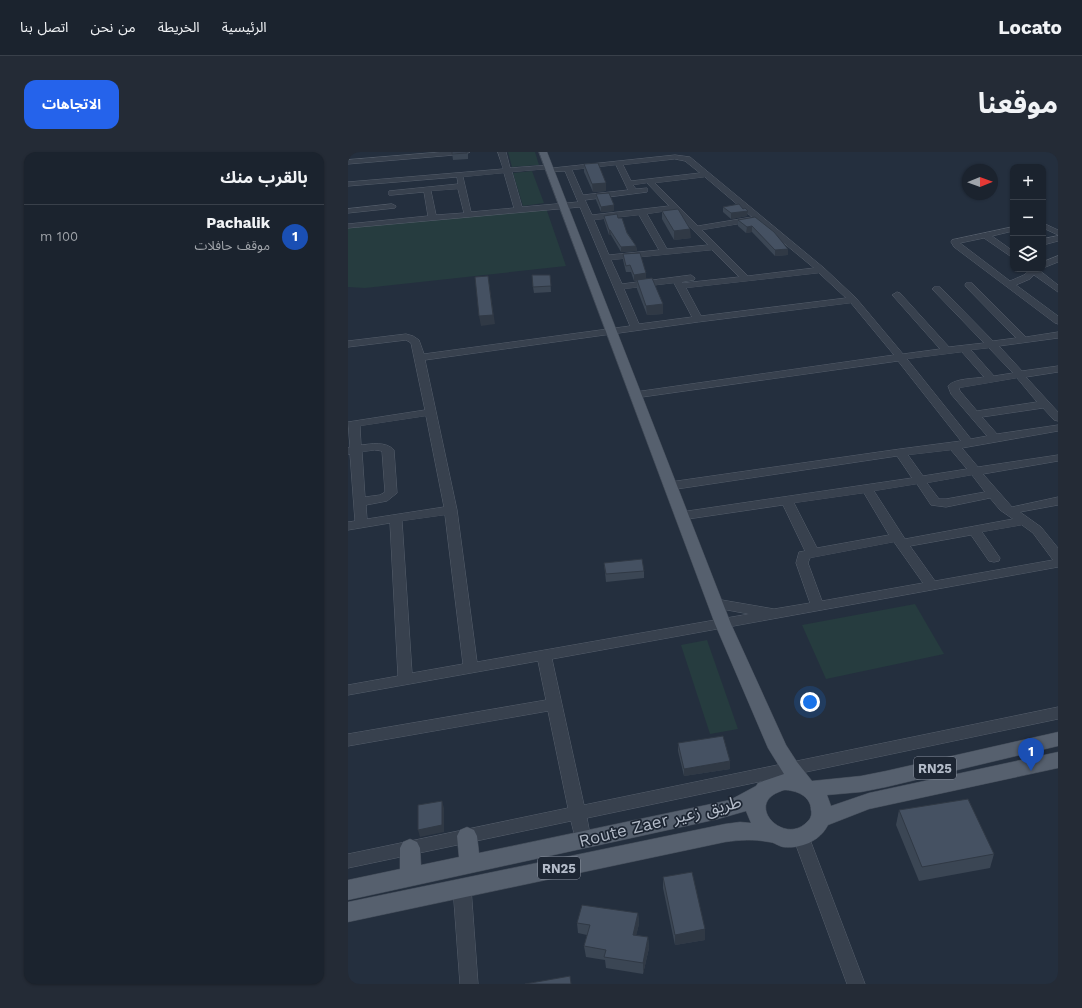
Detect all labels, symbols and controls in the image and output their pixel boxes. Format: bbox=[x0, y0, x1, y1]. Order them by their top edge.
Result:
text: Locato bbox=[998, 16, 1062, 39]
text: اتصل بنا bbox=[20, 19, 68, 35]
text: من نحن bbox=[90, 19, 136, 35]
text: الخريطة bbox=[158, 19, 200, 35]
text: الرئيسية bbox=[222, 19, 267, 35]
button: الاتجاهات bbox=[24, 80, 119, 129]
text: موقعنا bbox=[978, 87, 1058, 120]
north arrow bbox=[962, 164, 998, 200]
map controls bbox=[1010, 164, 1046, 272]
button: + bbox=[1010, 164, 1046, 200]
text: بالقرب منك bbox=[220, 167, 308, 187]
button: − bbox=[1010, 200, 1046, 236]
text: Pachalik bbox=[206, 214, 270, 232]
text: 100 m bbox=[40, 229, 78, 244]
text: 1 bbox=[292, 229, 298, 244]
button: layers bbox=[1010, 236, 1046, 272]
text: موقف حافلات bbox=[195, 238, 270, 253]
your location bbox=[800, 692, 820, 712]
pin: 1 bbox=[1018, 738, 1044, 771]
road number: RN25 bbox=[914, 757, 956, 779]
street label: Route Zaer طريق زعير bbox=[577, 791, 744, 852]
road number: RN25 bbox=[538, 857, 580, 879]

